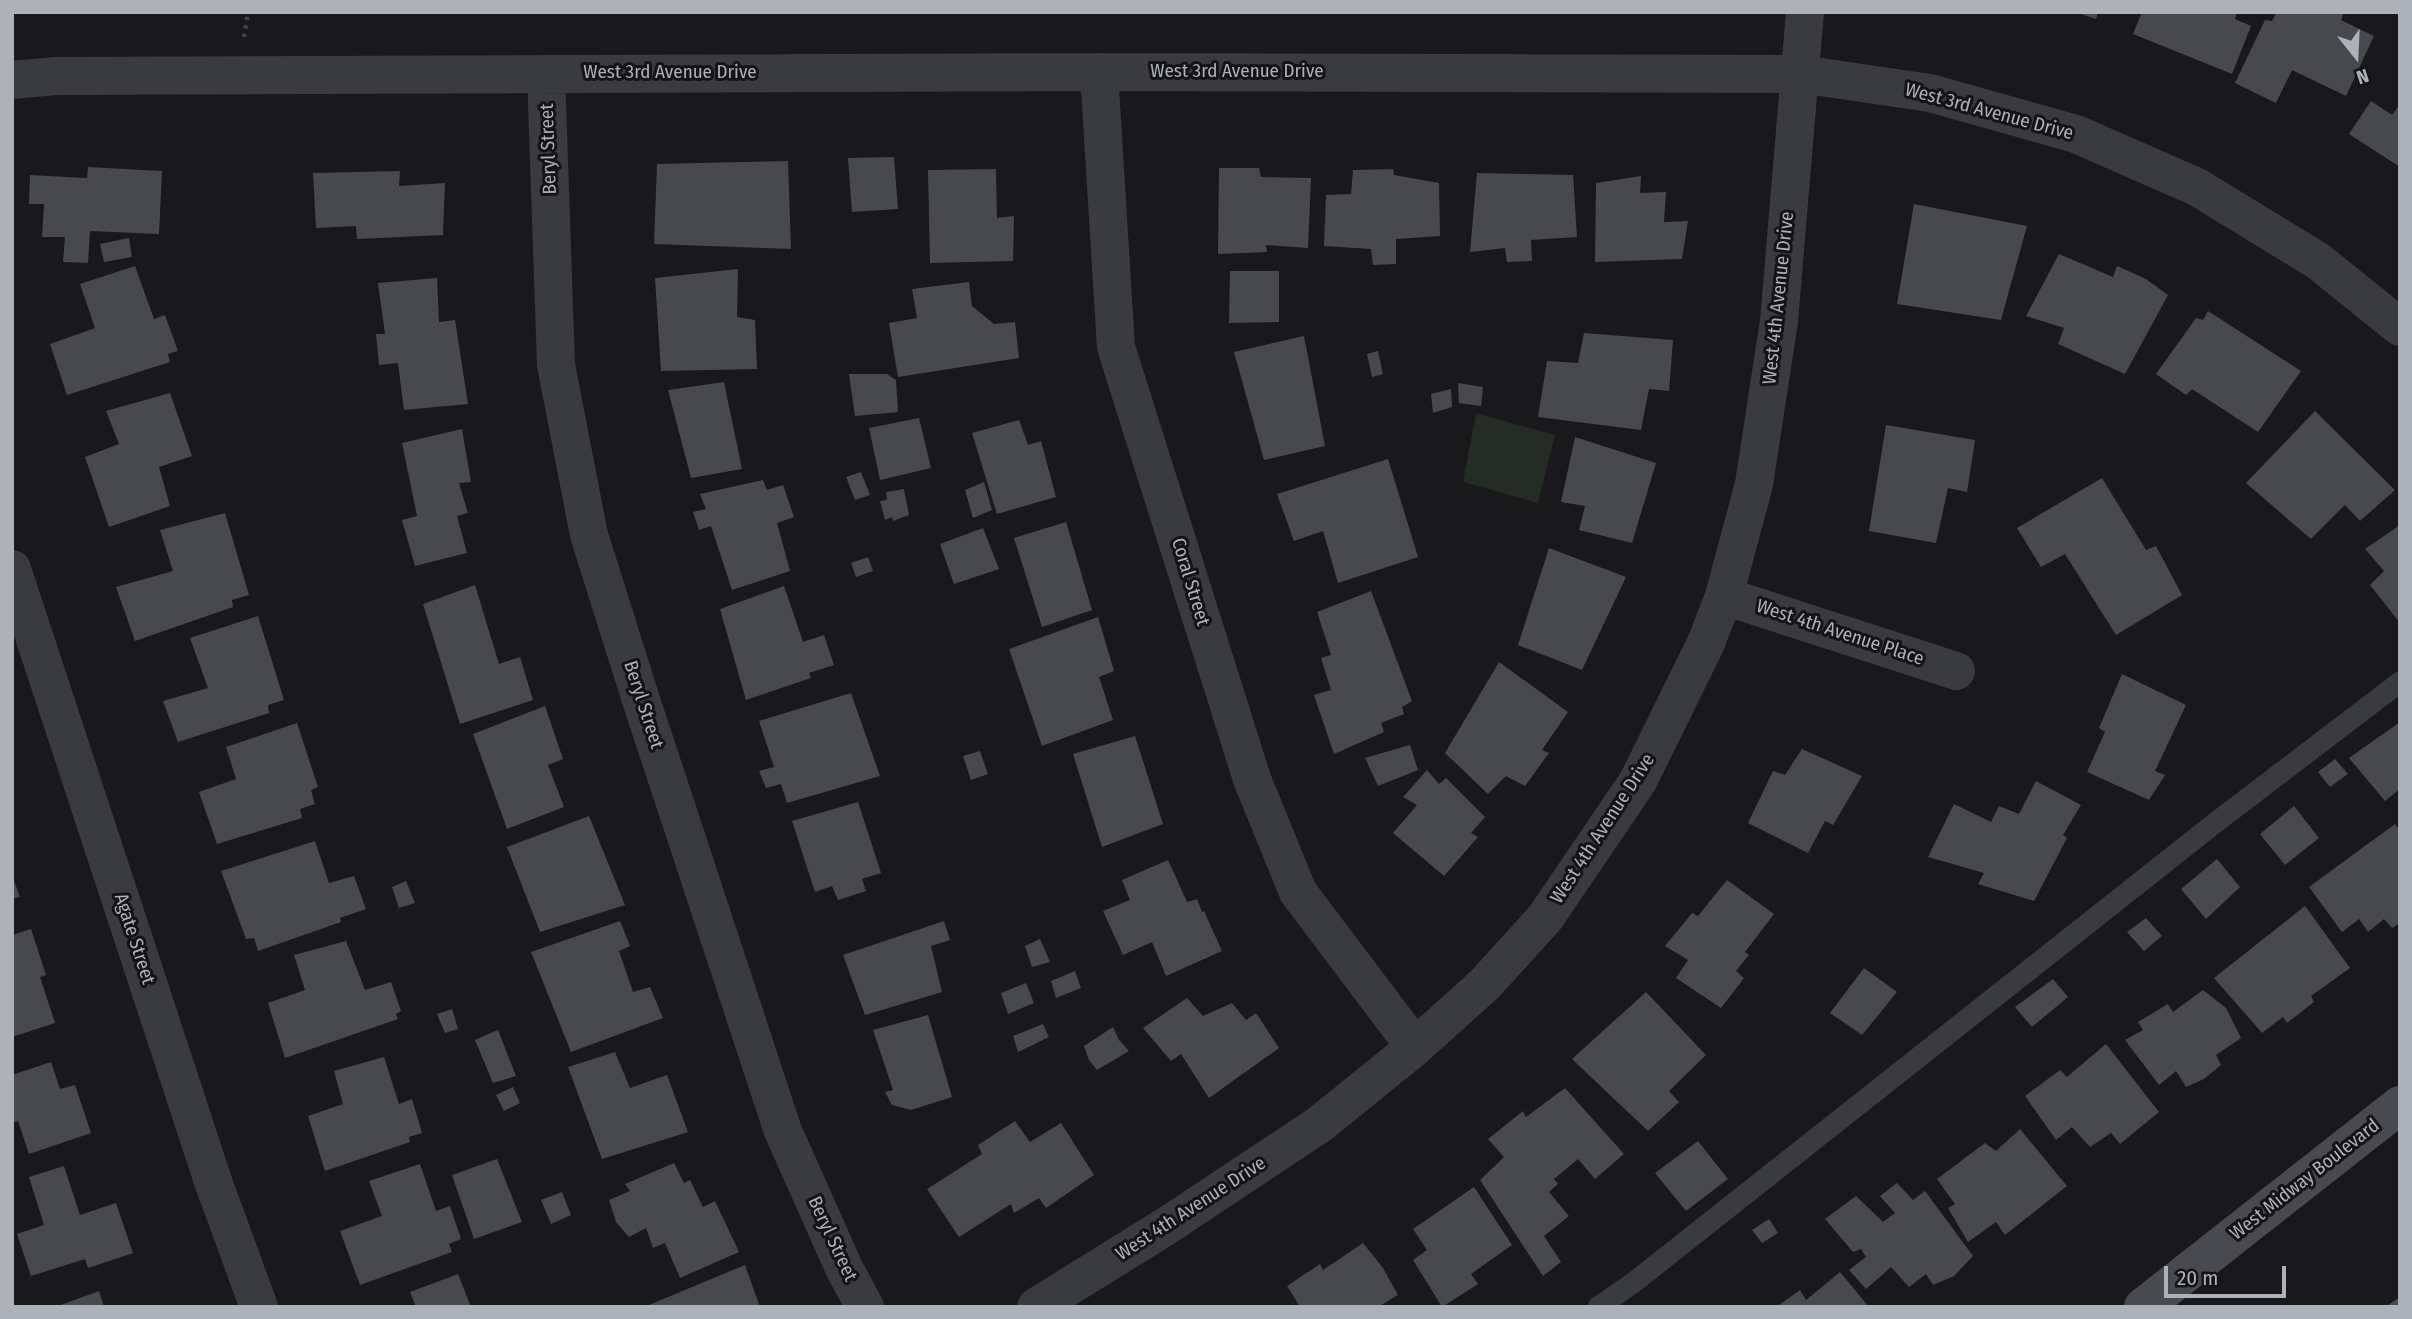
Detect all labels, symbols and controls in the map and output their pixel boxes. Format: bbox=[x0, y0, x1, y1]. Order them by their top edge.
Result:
north arrow bbox=[2321, 21, 2391, 91]
street label: West 3rd Avenue Drive bbox=[1150, 61, 1324, 83]
street label: West 3rd Avenue Drive bbox=[583, 62, 757, 84]
text: N bbox=[2354, 64, 2372, 89]
street label: West 3rd Avenue Drive bbox=[1902, 79, 2076, 145]
street label: Beryl Street bbox=[536, 103, 562, 195]
street label: West 4th Avenue Drive bbox=[1759, 210, 1799, 386]
street label: Coral Street bbox=[1166, 535, 1214, 629]
street label: West 4th Avenue Place bbox=[1753, 595, 1927, 671]
street label: Beryl Street bbox=[618, 658, 668, 752]
street label: West 4th Avenue Drive bbox=[1546, 750, 1660, 908]
street label: Agate Street bbox=[109, 891, 159, 987]
street label: West Midway Boulevard bbox=[2226, 1115, 2384, 1245]
street label: West 4th Avenue Drive bbox=[1112, 1152, 1270, 1266]
street label: Beryl Street bbox=[802, 1193, 862, 1285]
scale bar bbox=[2167, 1252, 2290, 1296]
text: 20 m bbox=[2177, 1265, 2218, 1291]

